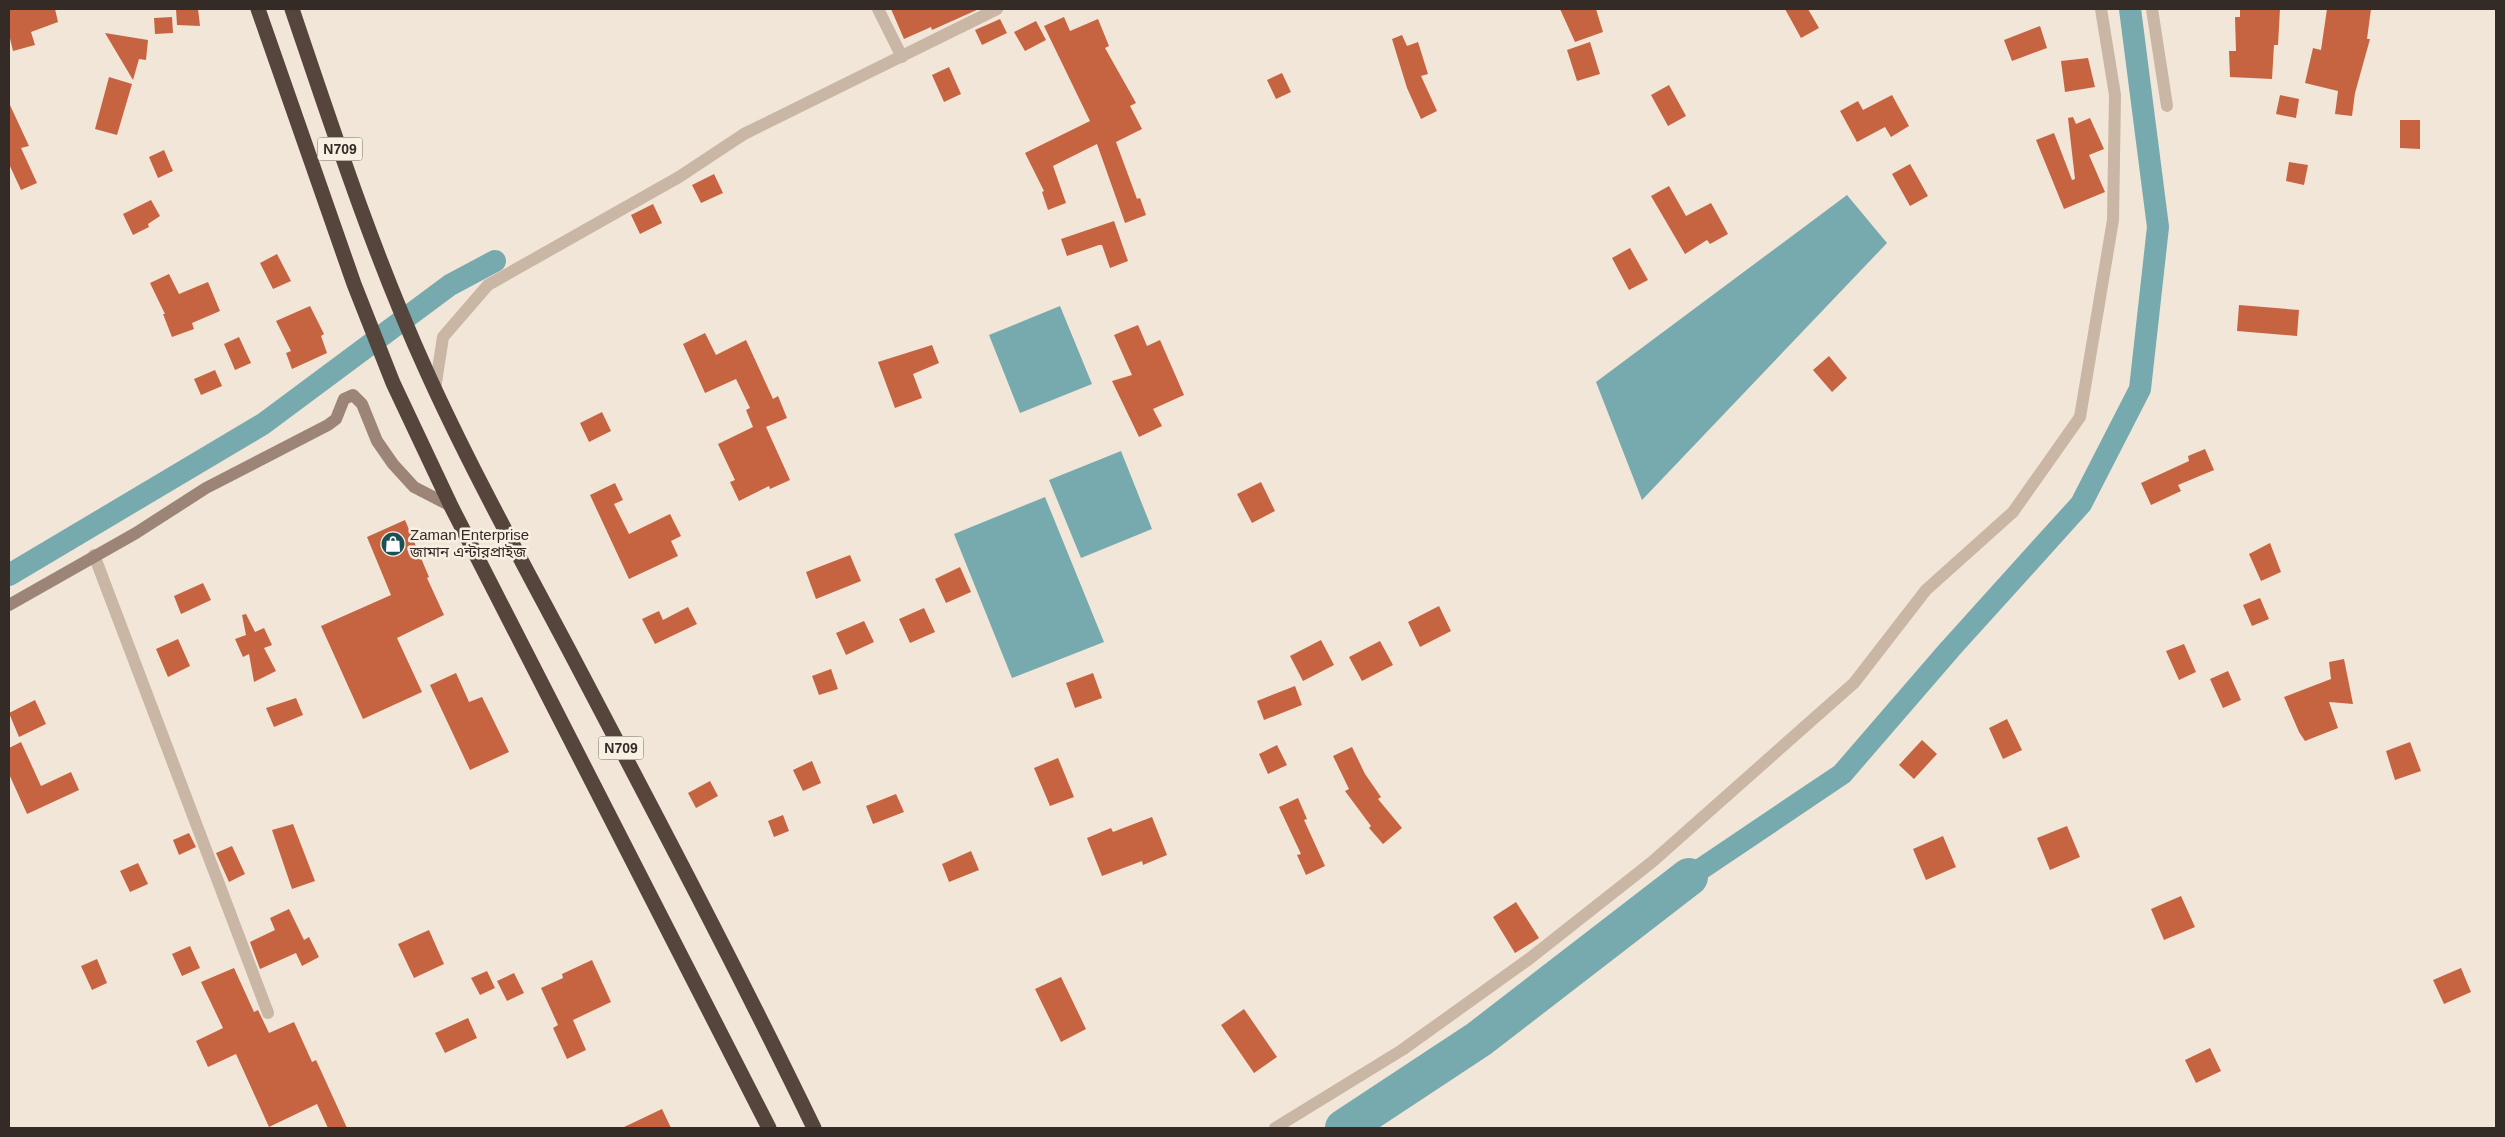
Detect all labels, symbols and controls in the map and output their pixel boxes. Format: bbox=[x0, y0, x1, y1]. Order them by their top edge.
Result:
road number: N709 bbox=[318, 138, 362, 160]
place label: Zaman Enterprise জামান এন্টারপ্রাইজ bbox=[409, 526, 529, 560]
shop icon: Zaman Enterprise জামান এন্টারপ্রাইজ bbox=[380, 531, 406, 557]
road number: N709 bbox=[598, 736, 644, 760]

